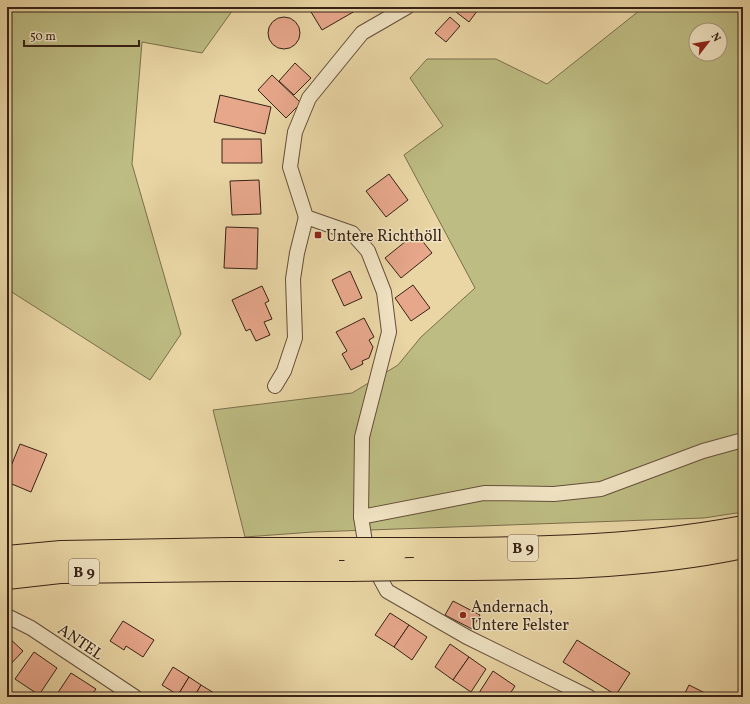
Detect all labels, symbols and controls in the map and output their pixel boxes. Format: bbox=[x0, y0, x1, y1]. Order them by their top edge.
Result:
scale bar bbox=[24, 22, 139, 48]
north arrow bbox=[688, 22, 728, 62]
text: 50 m bbox=[30, 29, 56, 45]
text: N bbox=[707, 30, 724, 45]
place label: Untere Richthöll bbox=[326, 226, 442, 248]
marker: Untere Richthöll bbox=[313, 230, 323, 240]
road number: B 9 bbox=[508, 535, 538, 561]
road number: B 9 bbox=[69, 559, 99, 585]
place label: Andernach, Untere Felster bbox=[471, 597, 569, 637]
marker: Andernach, Untere Felster bbox=[458, 610, 468, 620]
street label: ANTEL bbox=[53, 619, 107, 666]

